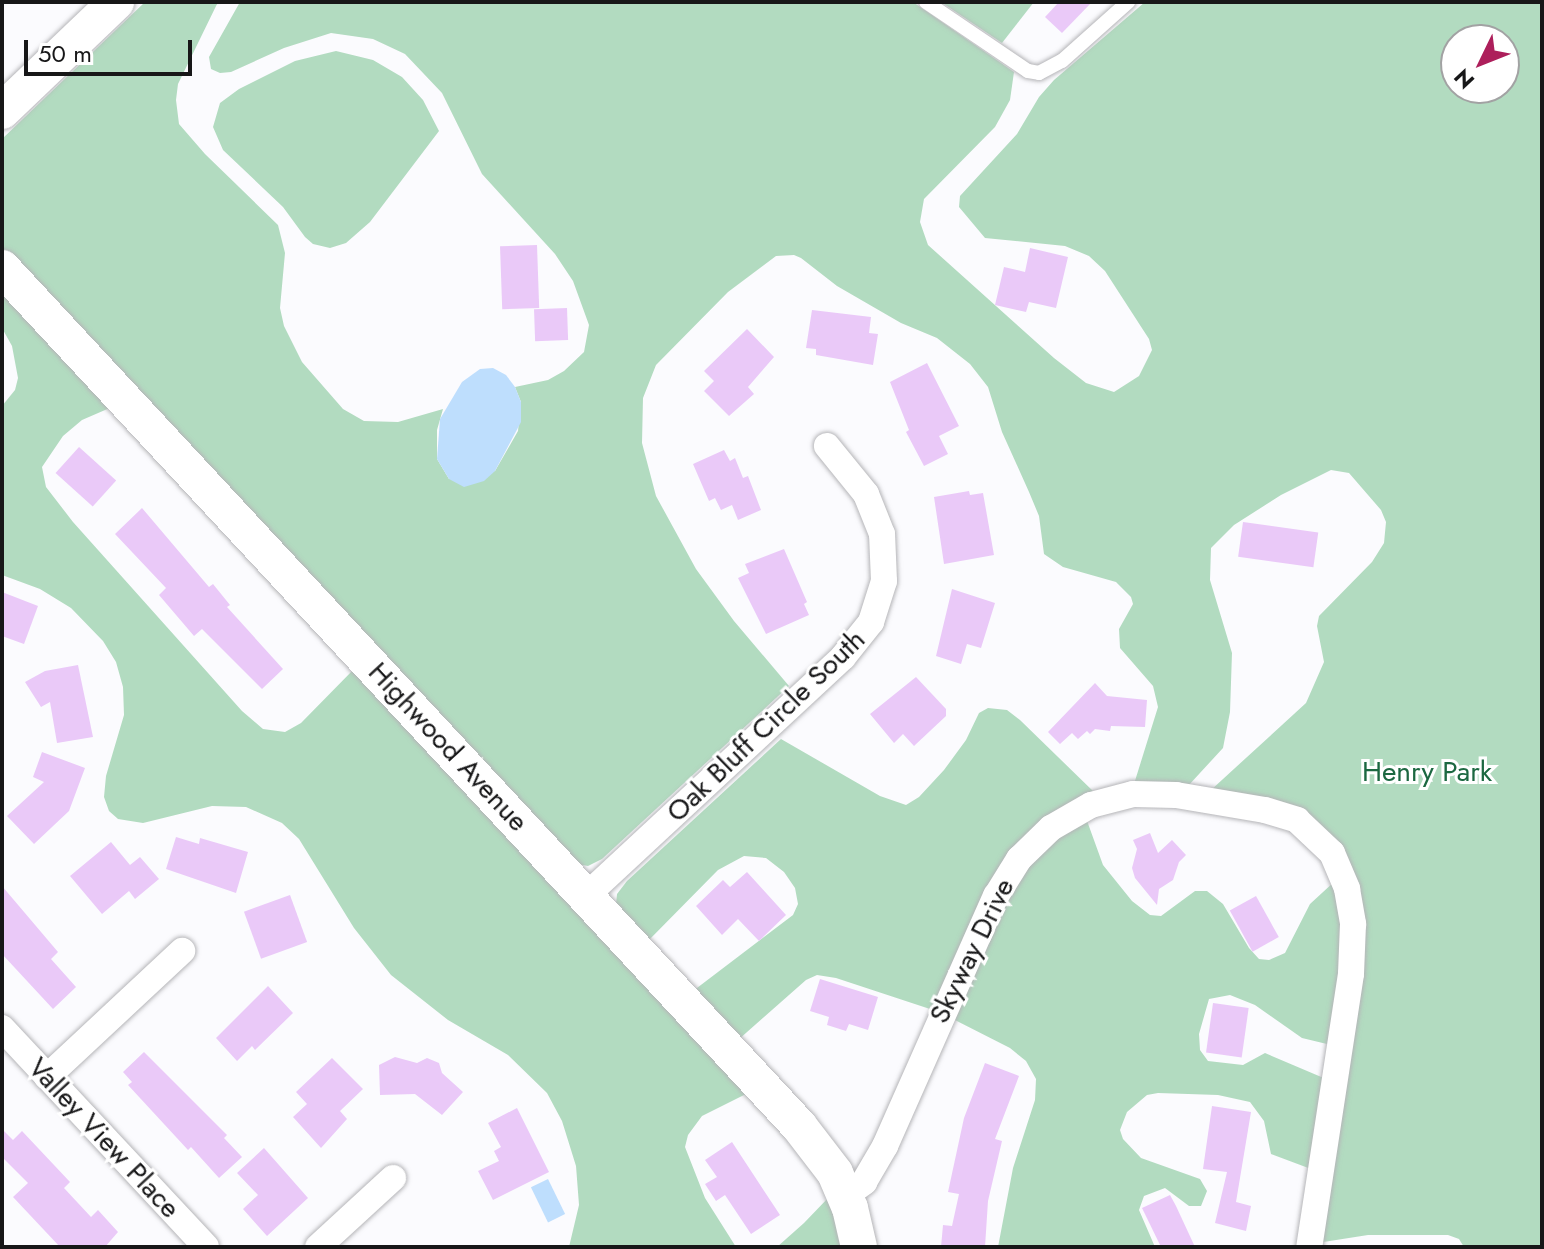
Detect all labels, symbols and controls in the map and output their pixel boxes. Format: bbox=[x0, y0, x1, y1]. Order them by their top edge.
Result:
scale bar bbox=[28, 24, 196, 74]
north arrow bbox=[1440, 24, 1520, 104]
text: 50 m bbox=[38, 36, 92, 71]
text: N bbox=[1446, 62, 1482, 96]
street label: Oak Bluff Circle South bbox=[660, 623, 872, 829]
street label: Highwood Avenue bbox=[361, 656, 535, 838]
park label: Henry Park bbox=[1362, 755, 1492, 789]
street label: Skyway Drive bbox=[923, 873, 1021, 1029]
street label: Valley View Place bbox=[21, 1051, 187, 1225]

